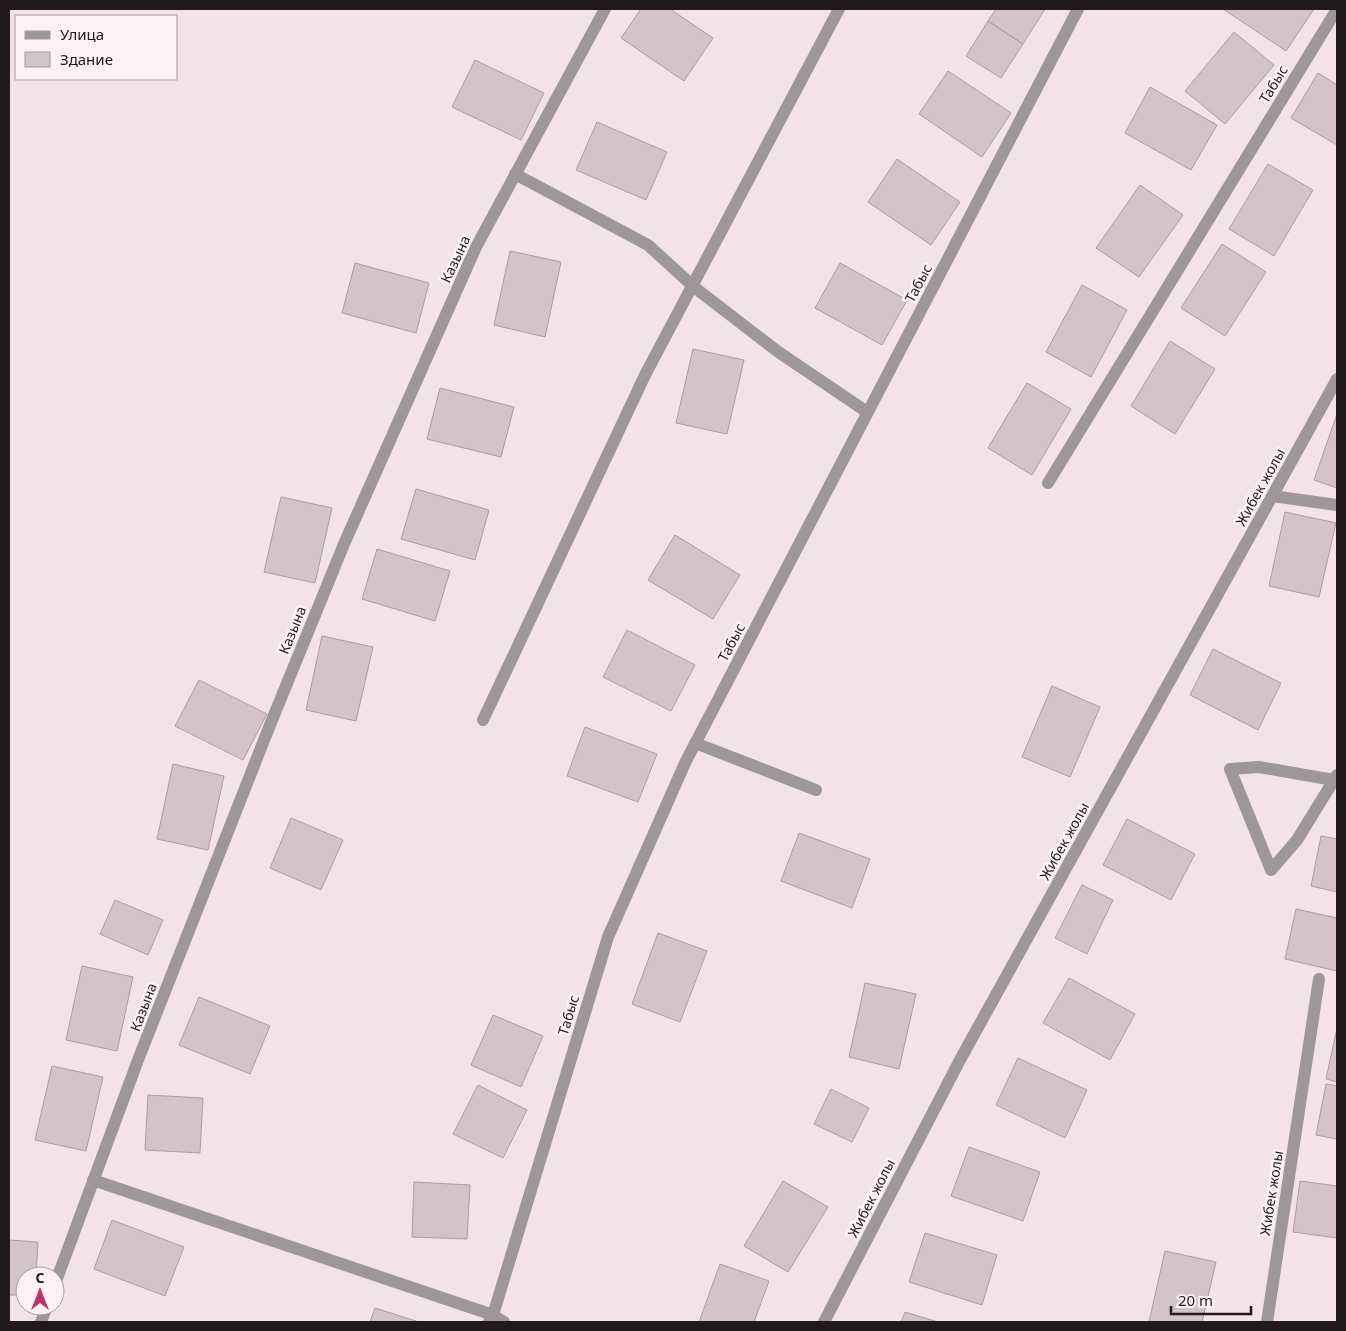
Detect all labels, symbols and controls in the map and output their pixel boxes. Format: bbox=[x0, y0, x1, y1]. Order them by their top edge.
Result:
legend bbox=[15, 15, 178, 80]
text: Улица bbox=[60, 24, 104, 44]
text: Здание bbox=[60, 49, 113, 69]
street label: Табыс bbox=[1254, 62, 1292, 106]
street label: Казына bbox=[436, 232, 474, 286]
street label: Табыс bbox=[900, 260, 936, 306]
street label: Жибек жолы bbox=[1231, 445, 1289, 529]
street label: Казына bbox=[274, 603, 310, 657]
street label: Табыс bbox=[713, 619, 749, 665]
street label: Жибек жолы bbox=[1035, 799, 1093, 883]
street label: Казына bbox=[125, 980, 161, 1034]
street label: Табыс bbox=[553, 993, 583, 1037]
street label: Жибек жолы bbox=[1255, 1149, 1287, 1237]
street label: Жибек жолы bbox=[843, 1155, 899, 1241]
north arrow bbox=[15, 1266, 65, 1316]
text: С bbox=[35, 1268, 45, 1287]
scale bar bbox=[1171, 1284, 1251, 1316]
text: 20 m bbox=[1178, 1290, 1213, 1310]

